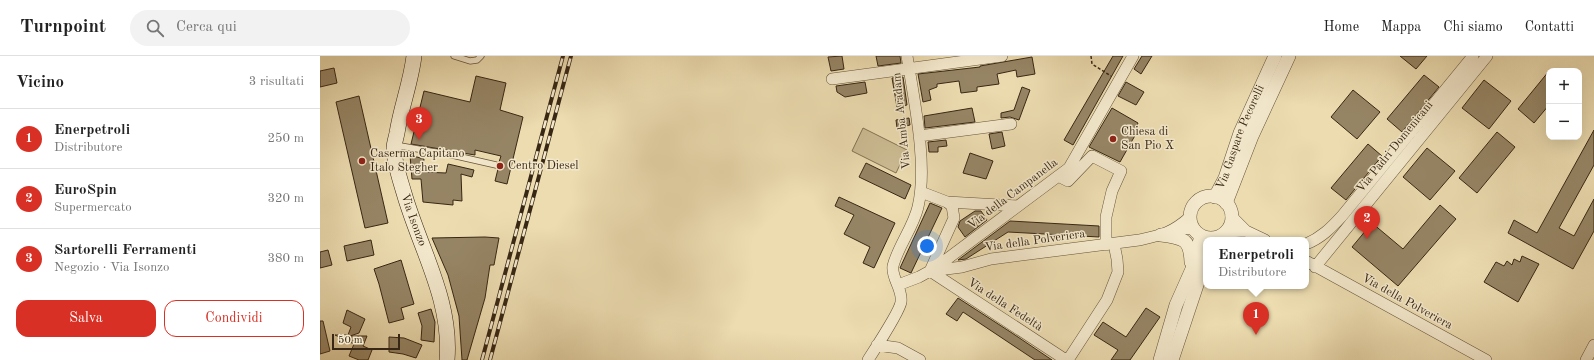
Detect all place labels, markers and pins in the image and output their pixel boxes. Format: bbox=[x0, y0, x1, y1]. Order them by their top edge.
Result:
pin: 3 bbox=[406, 107, 432, 140]
place label: Chiesa di San Pio X bbox=[1121, 126, 1174, 152]
marker: Chiesa di San Pio X bbox=[1108, 134, 1118, 144]
place label: Caserma Capitano Italo Stegher bbox=[370, 148, 464, 174]
marker: Caserma Capitano Italo Stegher bbox=[357, 156, 367, 166]
place label: Centro Diesel bbox=[508, 160, 579, 172]
marker: Centro Diesel bbox=[495, 161, 505, 171]
pin: 2 bbox=[1354, 206, 1380, 239]
pin: 1 bbox=[1243, 302, 1269, 335]

